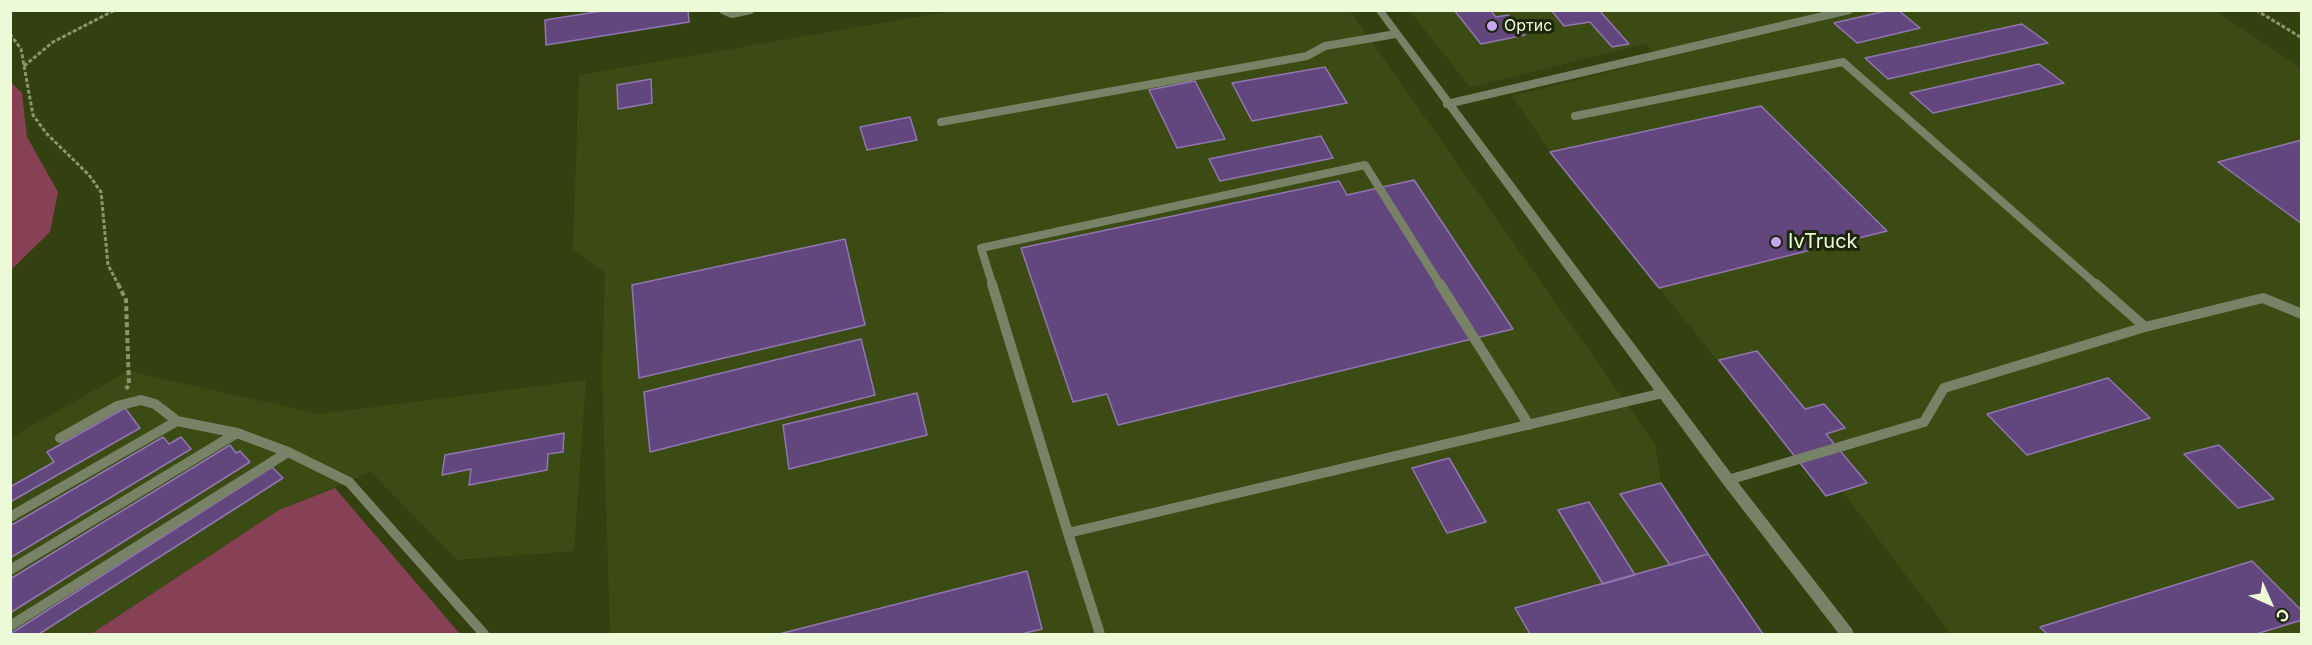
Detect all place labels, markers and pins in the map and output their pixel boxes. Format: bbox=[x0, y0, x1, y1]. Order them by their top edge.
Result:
place label: Ортис bbox=[1504, 16, 1552, 36]
marker: Ортис bbox=[1485, 19, 1499, 33]
place label: IvTruck bbox=[1788, 230, 1858, 254]
marker: IvTruck bbox=[1769, 235, 1783, 249]

